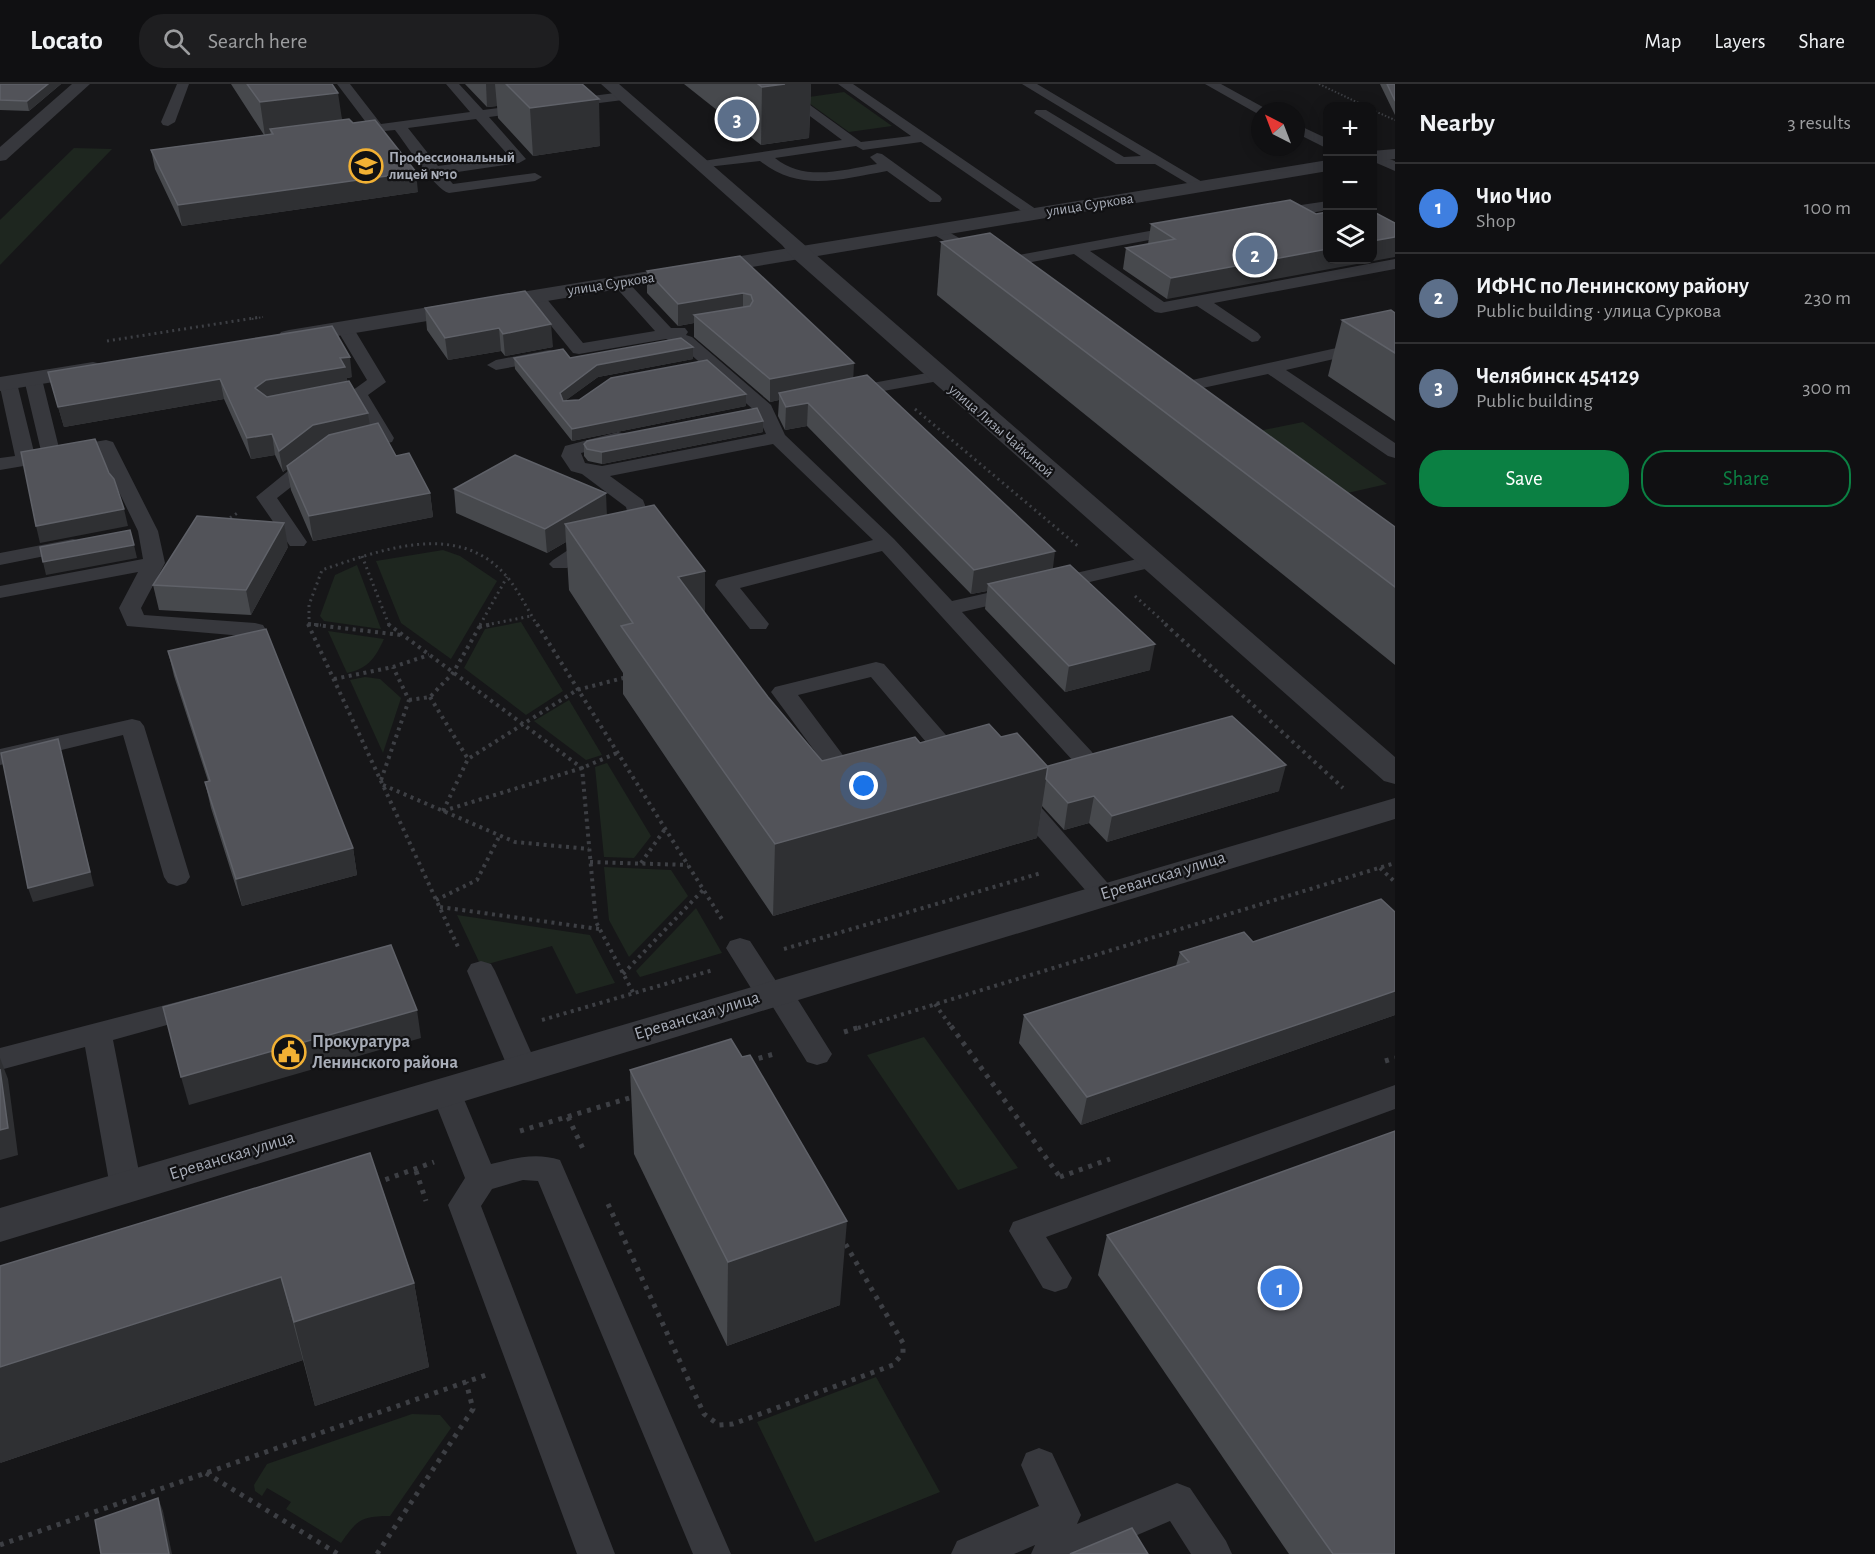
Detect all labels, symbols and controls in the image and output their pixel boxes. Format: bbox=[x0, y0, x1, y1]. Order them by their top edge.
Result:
search box bbox=[139, 14, 559, 68]
icon: search bbox=[160, 25, 193, 58]
text: Locato bbox=[30, 27, 103, 55]
text: Search here bbox=[208, 30, 307, 52]
text: Map bbox=[1645, 31, 1681, 52]
text: Layers bbox=[1714, 31, 1765, 52]
text: Share bbox=[1798, 31, 1845, 52]
pin: 3 bbox=[718, 96, 756, 141]
north arrow bbox=[1251, 102, 1305, 156]
map controls bbox=[1323, 102, 1377, 264]
button: + bbox=[1323, 102, 1377, 156]
text: Nearby bbox=[1419, 110, 1495, 136]
text: 3 results bbox=[1787, 113, 1851, 133]
school or university icon: Профессиональный лицей №10 bbox=[348, 148, 384, 184]
place label: Профессиональный лицей №10 bbox=[389, 150, 515, 182]
button: − bbox=[1323, 156, 1377, 210]
text: Чио Чио bbox=[1476, 185, 1552, 207]
street label: улица Суркова bbox=[1044, 191, 1135, 219]
text: 1 bbox=[1435, 198, 1442, 218]
text: 100 m bbox=[1804, 198, 1851, 218]
button: layers bbox=[1323, 210, 1377, 264]
text: Shop bbox=[1476, 211, 1516, 231]
pin: 2 bbox=[1236, 232, 1274, 278]
street label: улица Суркова bbox=[565, 270, 656, 298]
text: ИФНС по Ленинскому району bbox=[1476, 275, 1749, 297]
text: 2 bbox=[1434, 288, 1443, 308]
text: 230 m bbox=[1804, 288, 1851, 308]
text: Public building · улица Суркова bbox=[1476, 301, 1721, 321]
text: Челябинск 454129 bbox=[1476, 365, 1639, 387]
text: 3 bbox=[1434, 378, 1443, 398]
text: 300 m bbox=[1802, 378, 1851, 398]
street label: улица Лизы Чайкиной bbox=[945, 381, 1056, 480]
text: Public building bbox=[1476, 391, 1593, 411]
button: Save bbox=[1419, 450, 1629, 507]
button: Share bbox=[1641, 450, 1851, 507]
your location bbox=[849, 771, 878, 800]
street label: Ереванская улица bbox=[1098, 848, 1228, 904]
street label: Ереванская улица bbox=[632, 988, 762, 1044]
place label: Прокуратура Ленинского района bbox=[312, 1033, 459, 1072]
public building icon: Прокуратура Ленинского района bbox=[271, 1034, 307, 1070]
street label: Ереванская улица bbox=[167, 1128, 297, 1184]
pin: 1 bbox=[1260, 1266, 1300, 1310]

